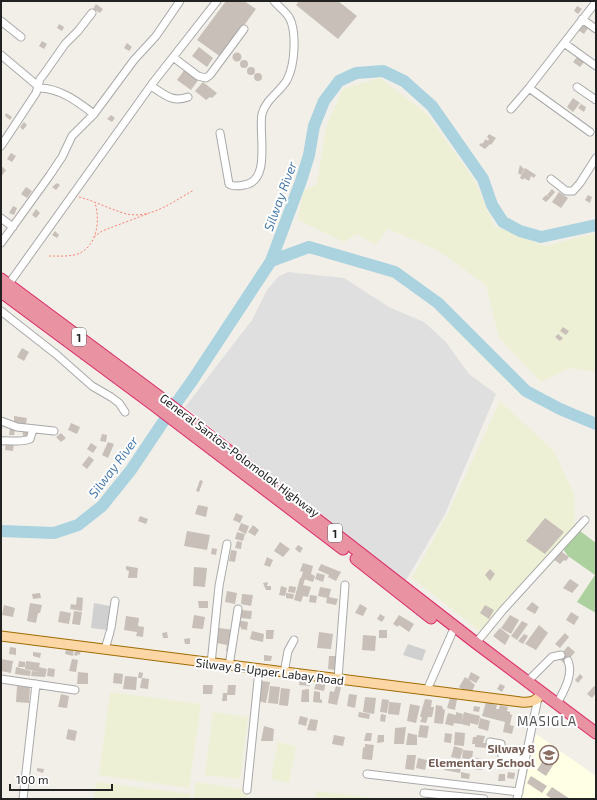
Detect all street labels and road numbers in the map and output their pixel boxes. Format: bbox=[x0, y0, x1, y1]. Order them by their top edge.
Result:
road number: 1 bbox=[72, 328, 86, 346]
street label: General Santos-Polomolok Highway bbox=[158, 390, 323, 520]
road number: 1 bbox=[328, 524, 342, 542]
street label: Silway 8-Upper Labay Road bbox=[195, 655, 345, 687]

